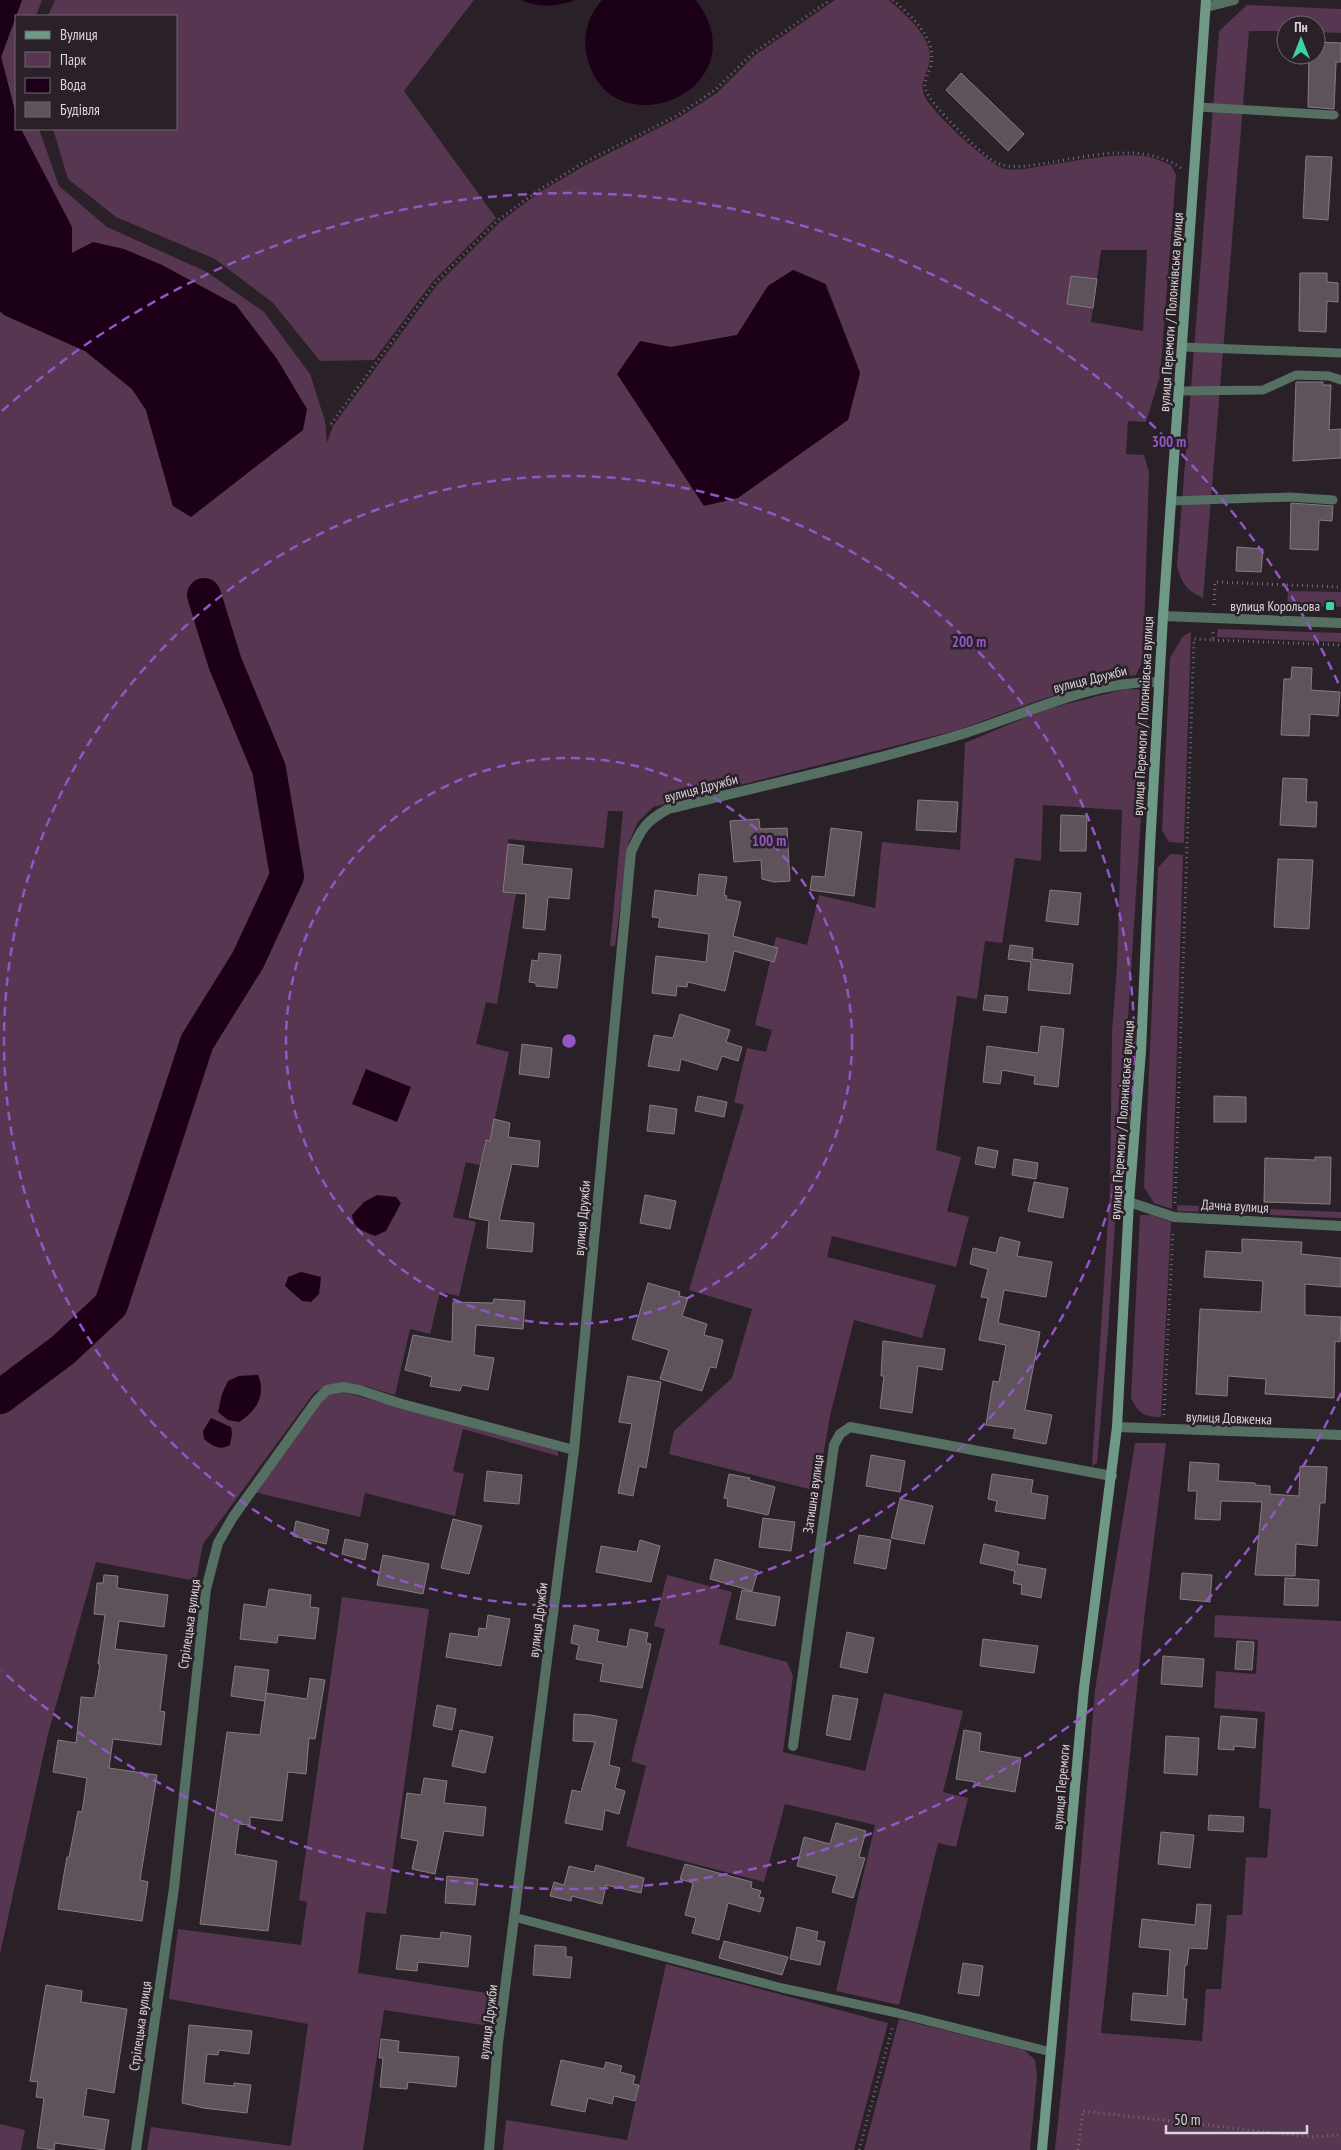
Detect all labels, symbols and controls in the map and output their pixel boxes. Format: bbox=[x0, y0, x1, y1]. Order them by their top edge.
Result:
legend bbox=[15, 15, 178, 130]
north arrow bbox=[1276, 15, 1326, 65]
text: Пн bbox=[1294, 18, 1308, 36]
text: Вулиця bbox=[60, 25, 98, 44]
text: Парк bbox=[60, 50, 86, 69]
text: Вода bbox=[60, 75, 86, 94]
text: Будівля bbox=[60, 100, 100, 119]
street label: вулиця Перемоги / Полонківська вулиця bbox=[1155, 212, 1187, 412]
text: 300 m bbox=[1152, 432, 1186, 451]
place label: вулиця Корольова bbox=[1230, 597, 1320, 615]
marker: вулиця Корольова bbox=[1324, 600, 1336, 612]
street label: вулиця Перемоги / Полонківська вулиця bbox=[1129, 616, 1157, 816]
text: 200 m bbox=[952, 632, 986, 651]
street label: вулиця Дружби bbox=[1051, 661, 1129, 697]
street label: вулиця Дружби bbox=[662, 770, 740, 806]
text: 100 m bbox=[752, 831, 786, 850]
street label: вулиця Перемоги / Полонківська вулиця bbox=[1106, 1020, 1138, 1220]
centre of rings bbox=[560, 1032, 578, 1050]
street label: вулиця Дружби bbox=[570, 1180, 594, 1256]
street label: Дачна вулиця bbox=[1201, 1195, 1269, 1217]
street label: вулиця Довженка bbox=[1186, 1408, 1272, 1428]
street label: Затишна вулиця bbox=[799, 1453, 827, 1535]
street label: Стрілецька вулиця bbox=[174, 1578, 204, 1670]
street label: вулиця Дружби bbox=[524, 1581, 552, 1659]
street label: вулиця Перемоги bbox=[1048, 1743, 1074, 1831]
street label: Стрілецька вулиця bbox=[125, 1980, 155, 2072]
street label: вулиця Дружби bbox=[474, 1983, 502, 2061]
scale bar bbox=[1166, 2102, 1307, 2134]
text: 50 m bbox=[1174, 2110, 1200, 2129]

